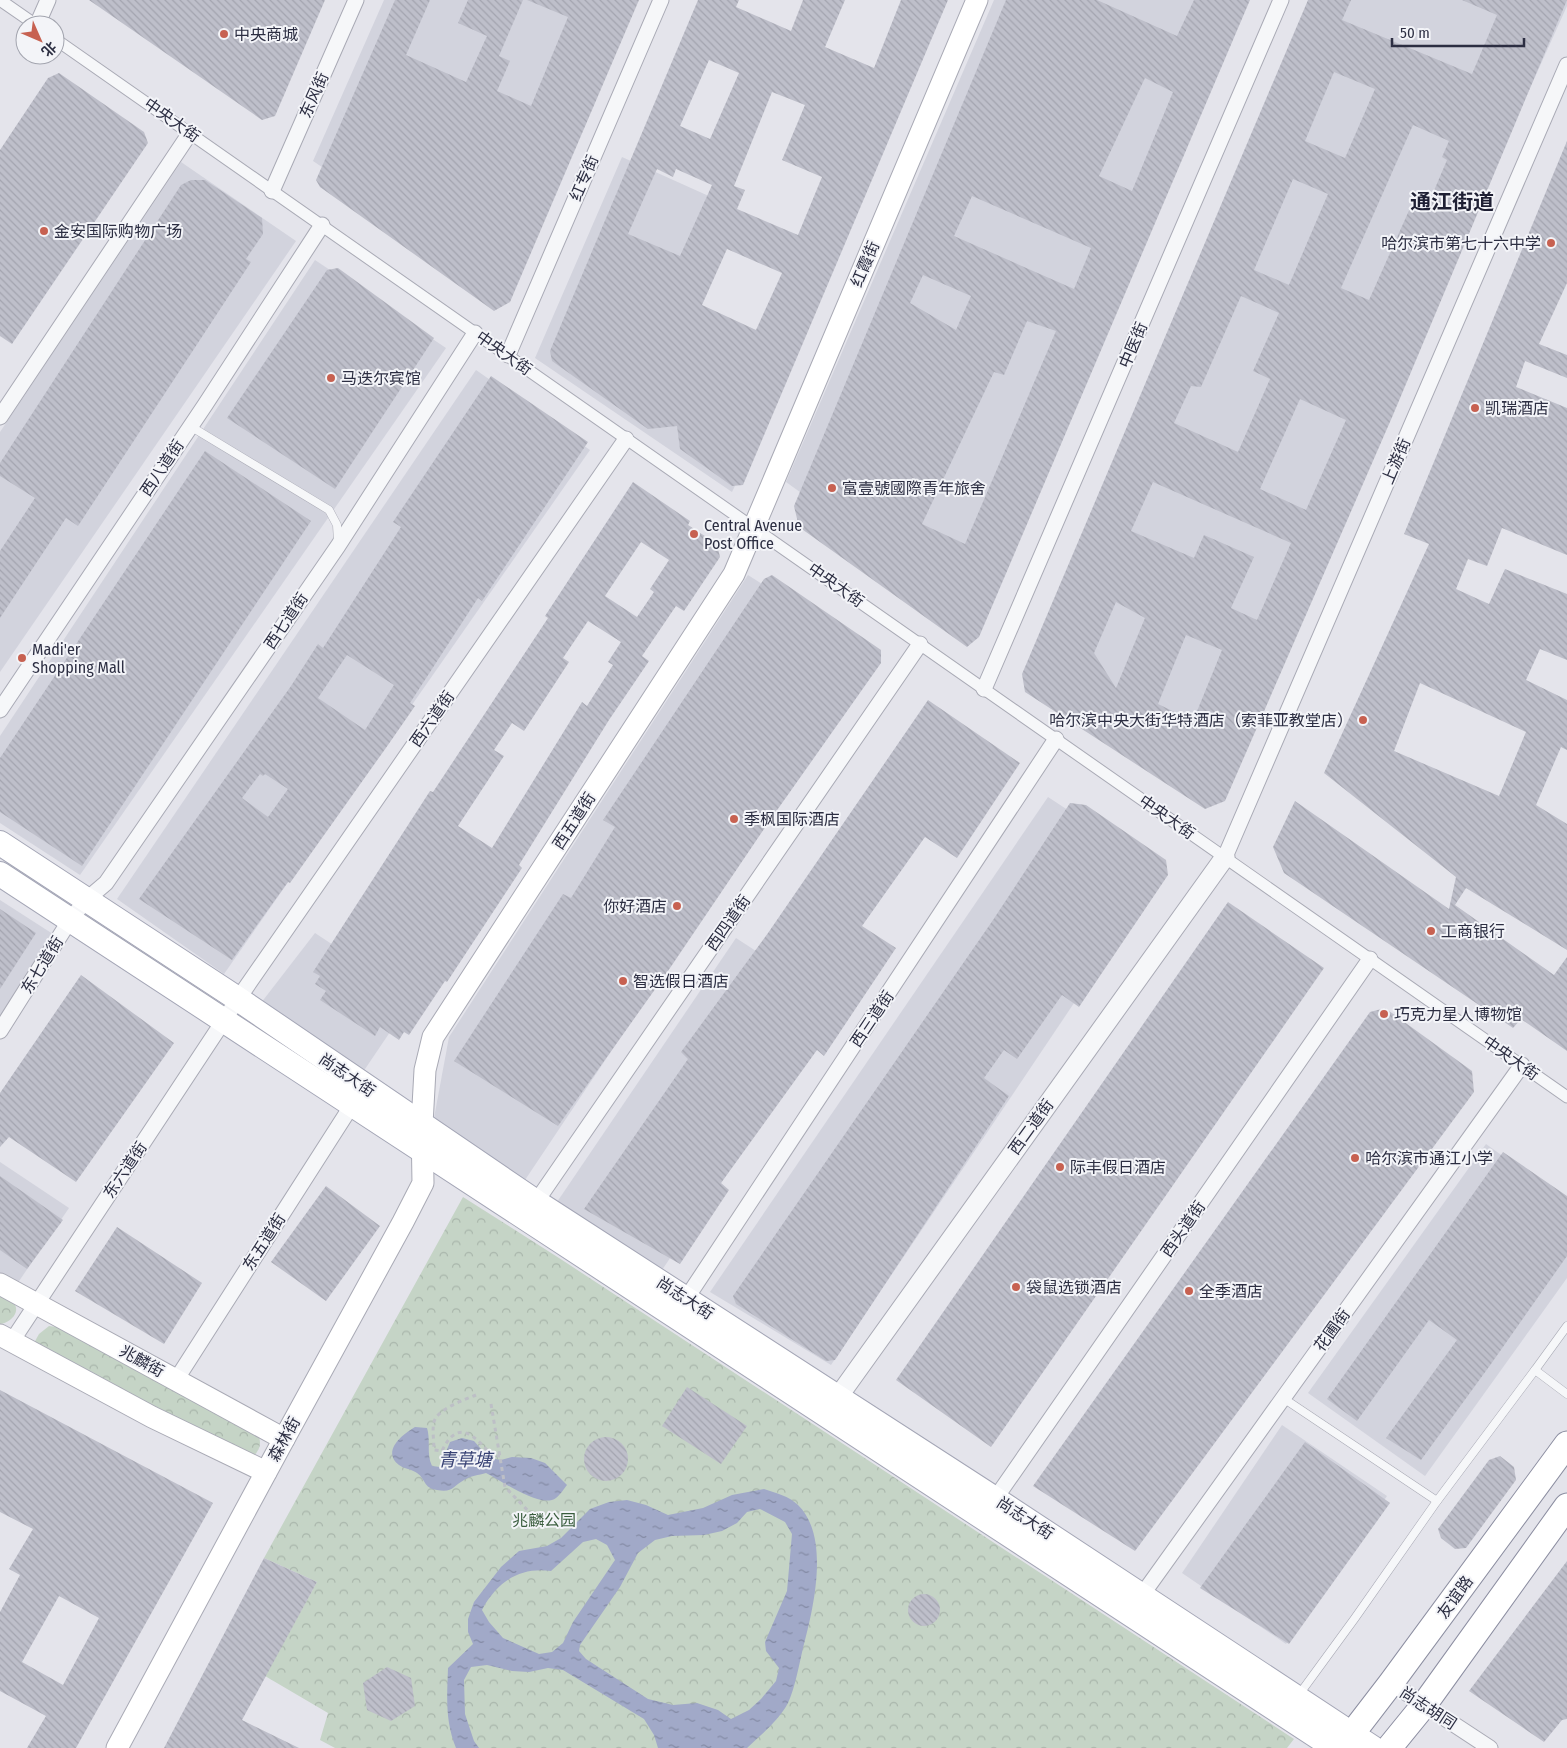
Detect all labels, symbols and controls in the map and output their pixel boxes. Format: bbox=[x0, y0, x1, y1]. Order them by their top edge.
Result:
north arrow bbox=[15, 15, 65, 65]
scale bar bbox=[1392, 15, 1524, 47]
text: 50 m bbox=[1400, 24, 1430, 42]
place label: 中央商城 bbox=[234, 25, 298, 44]
marker: 中央商城 bbox=[218, 28, 230, 40]
text: 北 bbox=[38, 38, 60, 60]
street label: 东风街 bbox=[296, 69, 332, 121]
street label: 中央大街 bbox=[140, 94, 204, 146]
street label: 红专街 bbox=[566, 152, 602, 204]
district label: 通江街道 bbox=[1410, 189, 1494, 215]
place label: 金安国际购物广场 bbox=[54, 222, 182, 241]
marker: 金安国际购物广场 bbox=[38, 225, 50, 237]
place label: 哈尔滨市第七十六中学 bbox=[1381, 234, 1541, 253]
marker: 哈尔滨市第七十六中学 bbox=[1545, 237, 1557, 249]
street label: 红霞街 bbox=[847, 238, 883, 290]
street label: 中医街 bbox=[1115, 319, 1151, 371]
street label: 中央大街 bbox=[472, 327, 536, 379]
place label: 马迭尔宾馆 bbox=[341, 369, 421, 388]
marker: 马迭尔宾馆 bbox=[325, 372, 337, 384]
place label: 凯瑞酒店 bbox=[1485, 399, 1549, 418]
marker: 凯瑞酒店 bbox=[1469, 402, 1481, 414]
street label: 上游街 bbox=[1378, 435, 1414, 487]
street label: 西八道街 bbox=[136, 436, 188, 500]
place label: 富壹號國際青年旅舍 bbox=[842, 479, 986, 498]
marker: 富壹號國際青年旅舍 bbox=[826, 482, 838, 494]
place label: Central Avenue Post Office bbox=[704, 516, 802, 553]
marker: Central Avenue Post Office bbox=[688, 528, 700, 540]
street label: 中央大街 bbox=[804, 559, 868, 611]
street label: 西七道街 bbox=[260, 589, 312, 653]
place label: Madi'er Shopping Mall bbox=[32, 640, 125, 677]
marker: Madi'er Shopping Mall bbox=[16, 652, 28, 664]
street label: 西六道街 bbox=[406, 687, 458, 751]
place label: 哈尔滨中央大街华特酒店（索菲亚教堂店） bbox=[1049, 711, 1353, 730]
marker: 哈尔滨中央大街华特酒店（索菲亚教堂店） bbox=[1357, 714, 1369, 726]
street label: 西五道街 bbox=[549, 789, 599, 853]
street label: 中央大街 bbox=[1135, 791, 1199, 843]
place label: 季枫国际酒店 bbox=[744, 810, 840, 829]
marker: 季枫国际酒店 bbox=[728, 813, 740, 825]
street label: 西四道街 bbox=[702, 891, 754, 955]
place label: 你好酒店 bbox=[603, 897, 667, 916]
marker: 你好酒店 bbox=[671, 900, 683, 912]
place label: 工商银行 bbox=[1441, 922, 1505, 941]
marker: 工商银行 bbox=[1425, 925, 1437, 937]
street label: 东七道街 bbox=[17, 933, 67, 997]
place label: 智选假日酒店 bbox=[633, 972, 729, 991]
marker: 智选假日酒店 bbox=[617, 975, 629, 987]
street label: 西三道街 bbox=[846, 987, 898, 1051]
place label: 巧克力星人博物馆 bbox=[1394, 1005, 1522, 1024]
marker: 巧克力星人博物馆 bbox=[1378, 1008, 1390, 1020]
street label: 中央大街 bbox=[1479, 1032, 1543, 1084]
street label: 尚志大街 bbox=[315, 1049, 379, 1101]
street label: 西二道街 bbox=[1005, 1096, 1057, 1158]
street label: 东六道街 bbox=[99, 1138, 151, 1202]
place label: 哈尔滨市通江小学 bbox=[1365, 1149, 1493, 1168]
marker: 哈尔滨市通江小学 bbox=[1349, 1152, 1361, 1164]
place label: 际丰假日酒店 bbox=[1070, 1158, 1166, 1177]
marker: 际丰假日酒店 bbox=[1054, 1161, 1066, 1173]
street label: 西头道街 bbox=[1157, 1197, 1209, 1261]
street label: 东五道街 bbox=[239, 1210, 289, 1274]
street label: 尚志大街 bbox=[653, 1273, 717, 1323]
place label: 袋鼠选锁酒店 bbox=[1026, 1278, 1122, 1297]
marker: 袋鼠选锁酒店 bbox=[1010, 1281, 1022, 1293]
place label: 全季酒店 bbox=[1199, 1282, 1263, 1301]
marker: 全季酒店 bbox=[1183, 1285, 1195, 1297]
street label: 花圃街 bbox=[1310, 1305, 1354, 1355]
street label: 兆麟街 bbox=[116, 1341, 168, 1381]
street label: 森林街 bbox=[264, 1413, 304, 1465]
water label: 青草塘 bbox=[438, 1449, 495, 1471]
street label: 尚志大街 bbox=[993, 1493, 1057, 1543]
park label: 兆麟公园 bbox=[512, 1511, 576, 1530]
street label: 友谊路 bbox=[1433, 1572, 1477, 1622]
street label: 尚志胡同 bbox=[1396, 1683, 1460, 1733]

